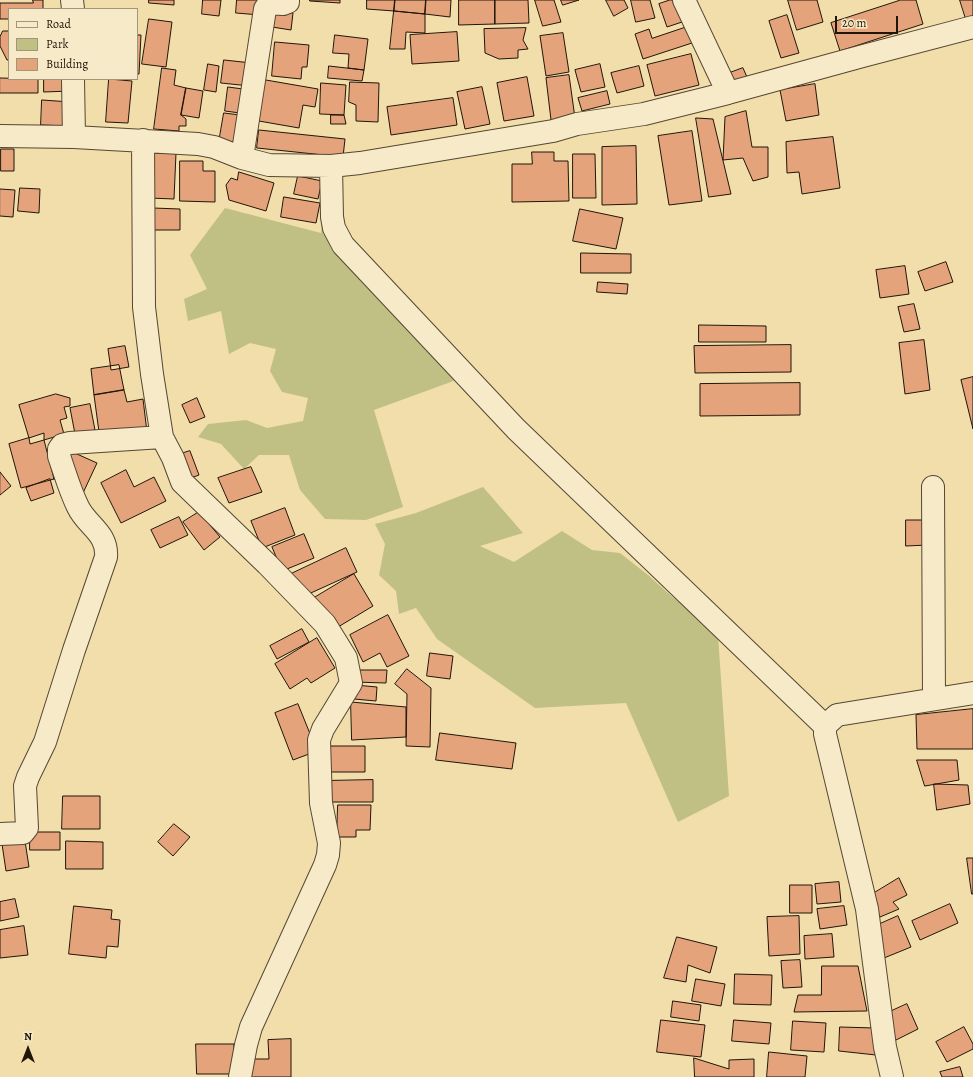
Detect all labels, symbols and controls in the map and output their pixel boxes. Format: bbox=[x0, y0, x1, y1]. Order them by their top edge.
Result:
legend bbox=[8, 8, 138, 80]
scale bar bbox=[837, 8, 900, 34]
text: 20 m bbox=[842, 15, 866, 31]
text: Road bbox=[46, 16, 71, 32]
text: Park bbox=[46, 36, 69, 52]
text: Building bbox=[46, 56, 88, 72]
north arrow bbox=[8, 1029, 48, 1069]
text: N bbox=[24, 1029, 32, 1044]

